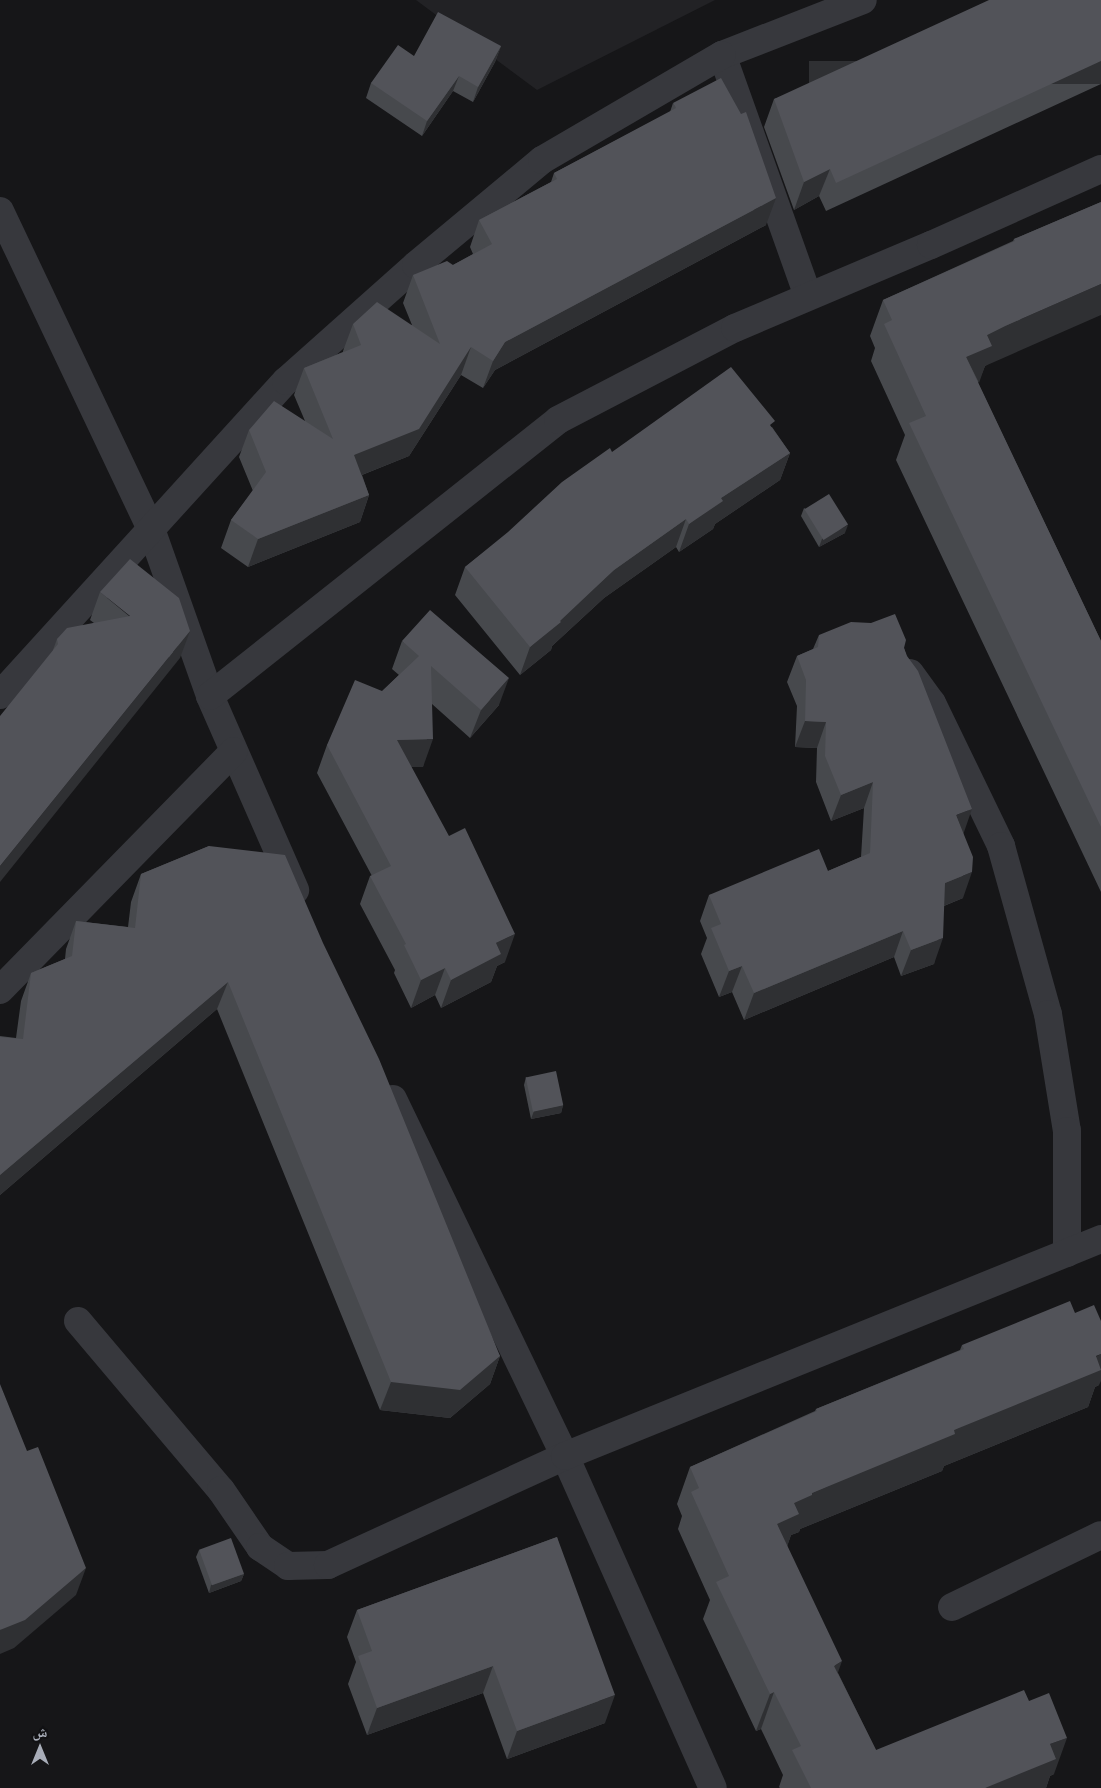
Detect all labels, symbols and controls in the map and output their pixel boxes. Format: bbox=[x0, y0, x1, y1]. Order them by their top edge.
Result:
north arrow bbox=[15, 1723, 65, 1773]
text: ش bbox=[33, 1724, 47, 1741]

